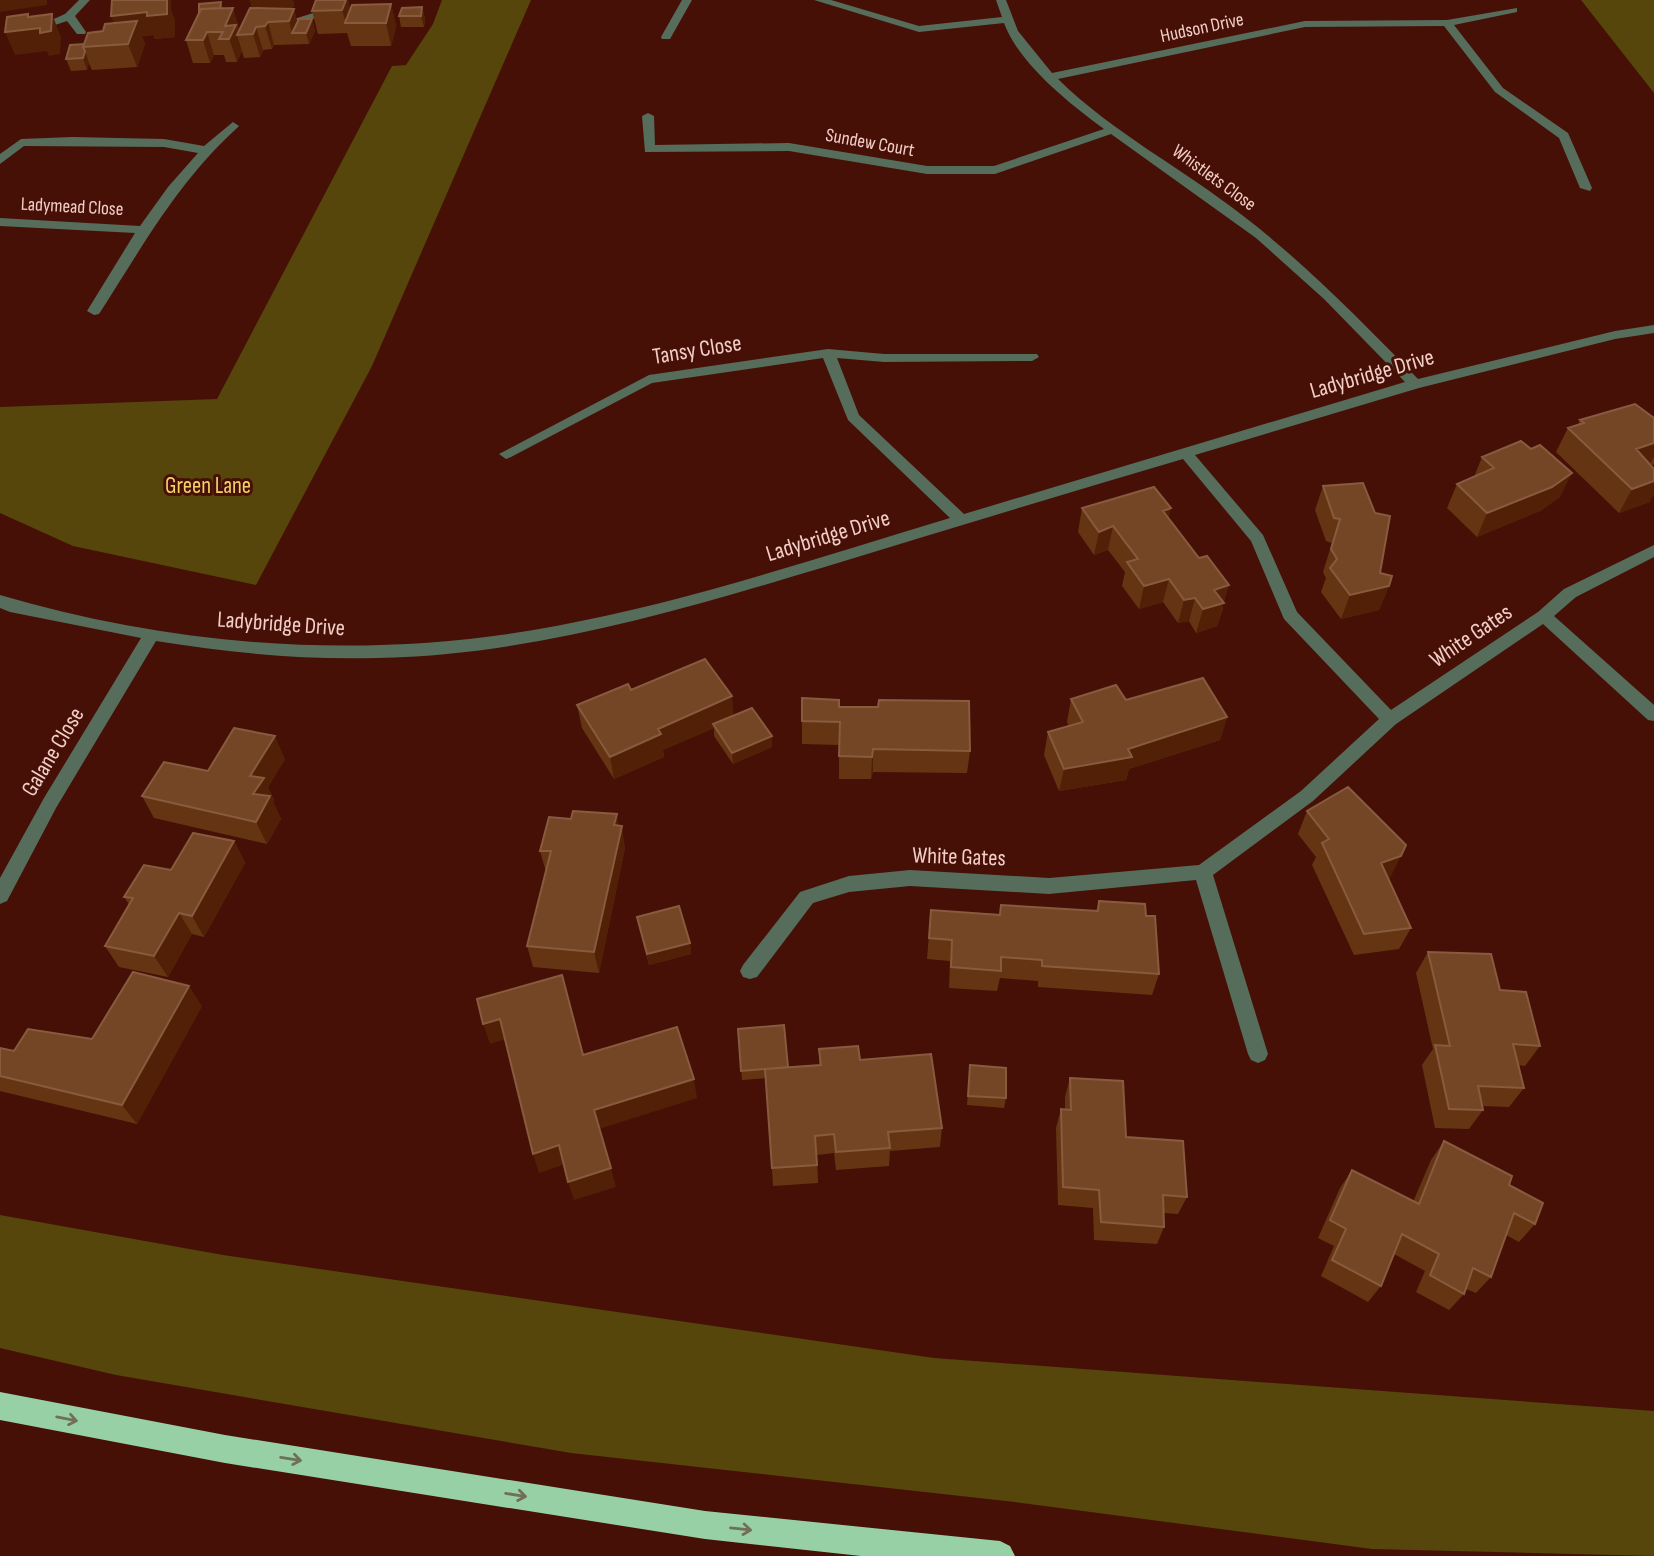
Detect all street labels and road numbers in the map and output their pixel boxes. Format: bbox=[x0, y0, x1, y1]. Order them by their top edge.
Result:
street label: Hudson Drive bbox=[1158, 8, 1246, 48]
street label: Sundew Court bbox=[824, 124, 916, 162]
street label: Whistlets Close bbox=[1167, 140, 1261, 216]
street label: Ladymead Close bbox=[20, 193, 124, 221]
street label: Tansy Close bbox=[650, 329, 744, 371]
street label: Ladybridge Drive bbox=[1307, 343, 1437, 405]
street label: Ladybridge Drive bbox=[763, 504, 893, 568]
street label: White Gates bbox=[1424, 598, 1518, 674]
street label: Ladybridge Drive bbox=[216, 606, 346, 642]
street label: Galane Close bbox=[16, 703, 90, 801]
street label: White Gates bbox=[912, 841, 1006, 873]

